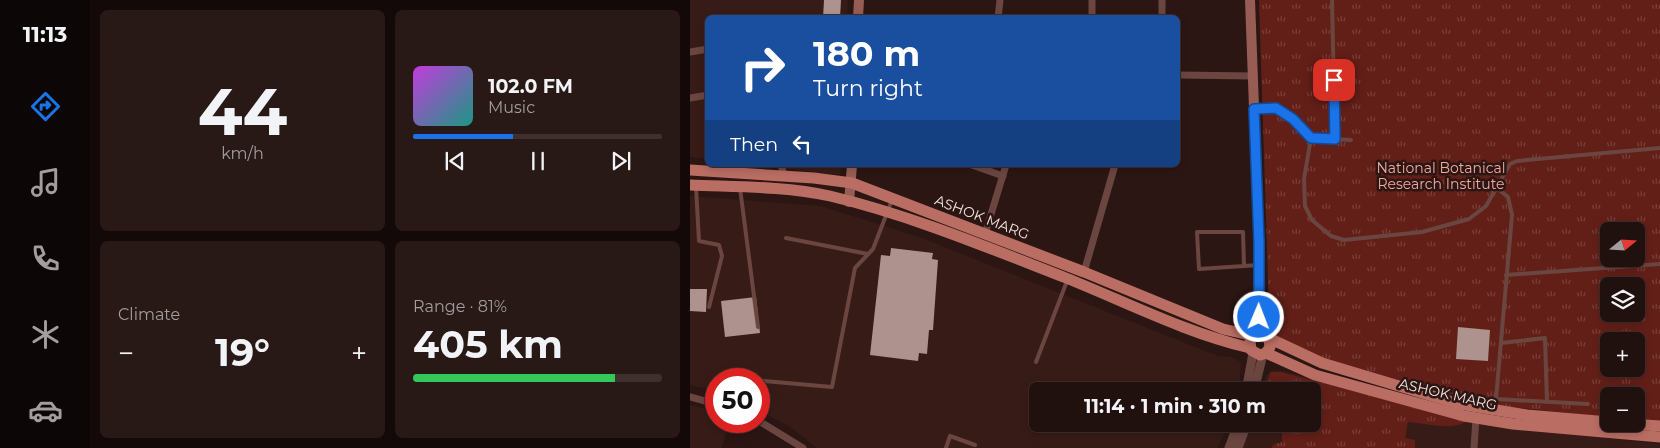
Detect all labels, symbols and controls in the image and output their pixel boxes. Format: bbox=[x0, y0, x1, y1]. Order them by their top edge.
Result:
text: 11:13 bbox=[23, 21, 67, 48]
text: 180 m bbox=[813, 32, 920, 75]
icon: right bbox=[730, 35, 795, 100]
pin bbox=[1313, 59, 1355, 101]
icon: arrive bbox=[1320, 66, 1348, 94]
text: 44 bbox=[198, 72, 287, 151]
text: 102.0 FM bbox=[488, 75, 573, 98]
text: Turn right bbox=[813, 75, 923, 102]
icon: directions bbox=[28, 89, 63, 124]
text: Music bbox=[488, 98, 535, 117]
icon: left bbox=[788, 130, 816, 158]
text: Then bbox=[730, 133, 778, 156]
text: km/h bbox=[221, 144, 264, 163]
icon: previous bbox=[441, 147, 469, 175]
icon: pause bbox=[524, 147, 552, 175]
icon: next bbox=[607, 147, 635, 175]
park label: National Botanical Research Institute bbox=[1376, 159, 1506, 193]
icon: music bbox=[28, 165, 63, 200]
street label: ASHOK MARG bbox=[932, 191, 1032, 243]
north arrow bbox=[1600, 222, 1645, 268]
map controls bbox=[1600, 222, 1645, 432]
icon: phone bbox=[28, 241, 63, 276]
button: layers bbox=[1600, 277, 1645, 322]
position arrow bbox=[1232, 290, 1284, 342]
text: Range · 81% bbox=[413, 297, 507, 316]
text: Climate bbox=[118, 305, 180, 324]
icon: climate bbox=[28, 317, 63, 352]
text: 405 km bbox=[413, 321, 563, 368]
text: 19° bbox=[215, 329, 270, 376]
button: + bbox=[1600, 332, 1645, 377]
text: − bbox=[118, 336, 134, 370]
text: + bbox=[351, 336, 367, 370]
speed limit sign: 50 bbox=[705, 368, 770, 433]
street label: ASHOK MARG bbox=[1397, 374, 1499, 414]
button: − bbox=[1600, 387, 1645, 432]
icon: car bbox=[28, 393, 63, 428]
text: 11:14 · 1 min · 310 m bbox=[1084, 395, 1266, 418]

